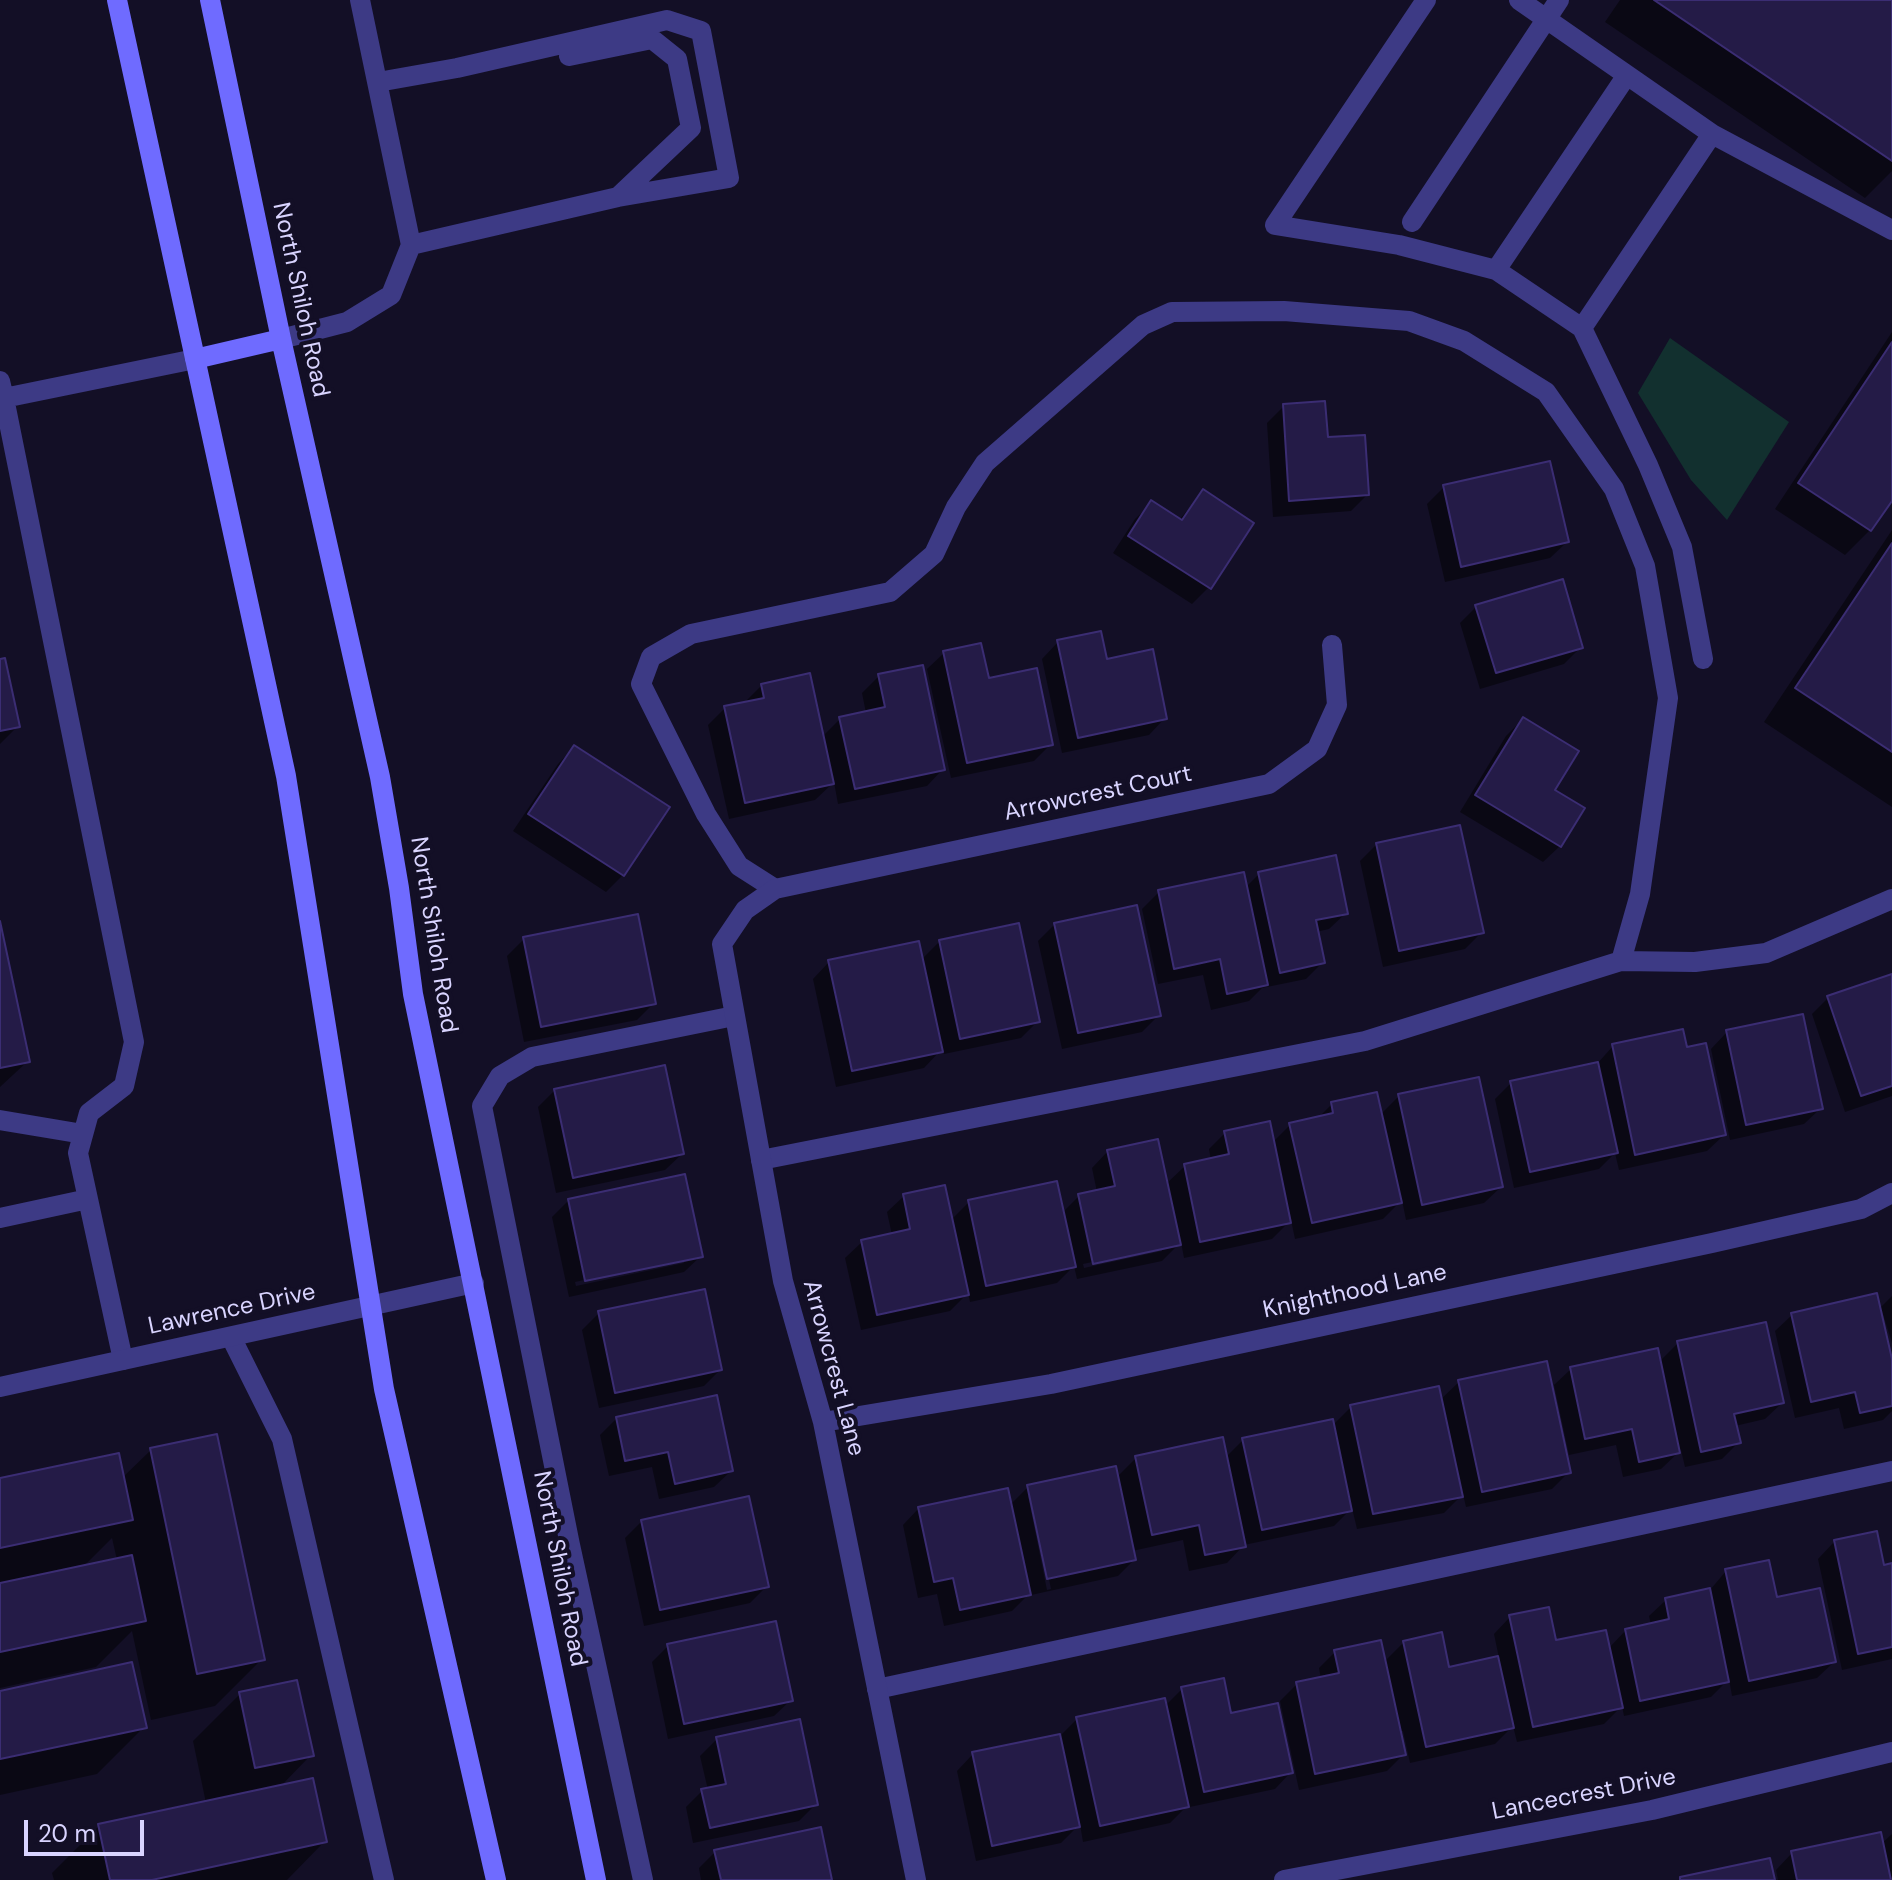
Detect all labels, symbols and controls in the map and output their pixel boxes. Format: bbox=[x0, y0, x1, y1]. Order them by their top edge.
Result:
street label: North Shiloh Road bbox=[265, 200, 335, 400]
street label: Arrowcrest Court bbox=[1001, 760, 1195, 828]
street label: North Shiloh Road bbox=[403, 835, 463, 1035]
street label: Knighthood Lane bbox=[1261, 1258, 1449, 1326]
street label: Arrowcrest Lane bbox=[796, 1277, 870, 1459]
street label: Lawrence Drive bbox=[146, 1278, 318, 1342]
street label: North Shiloh Road bbox=[526, 1469, 592, 1669]
street label: Lancecrest Drive bbox=[1490, 1763, 1678, 1827]
scale bar bbox=[28, 1804, 148, 1854]
text: 20 m bbox=[38, 1818, 96, 1849]

